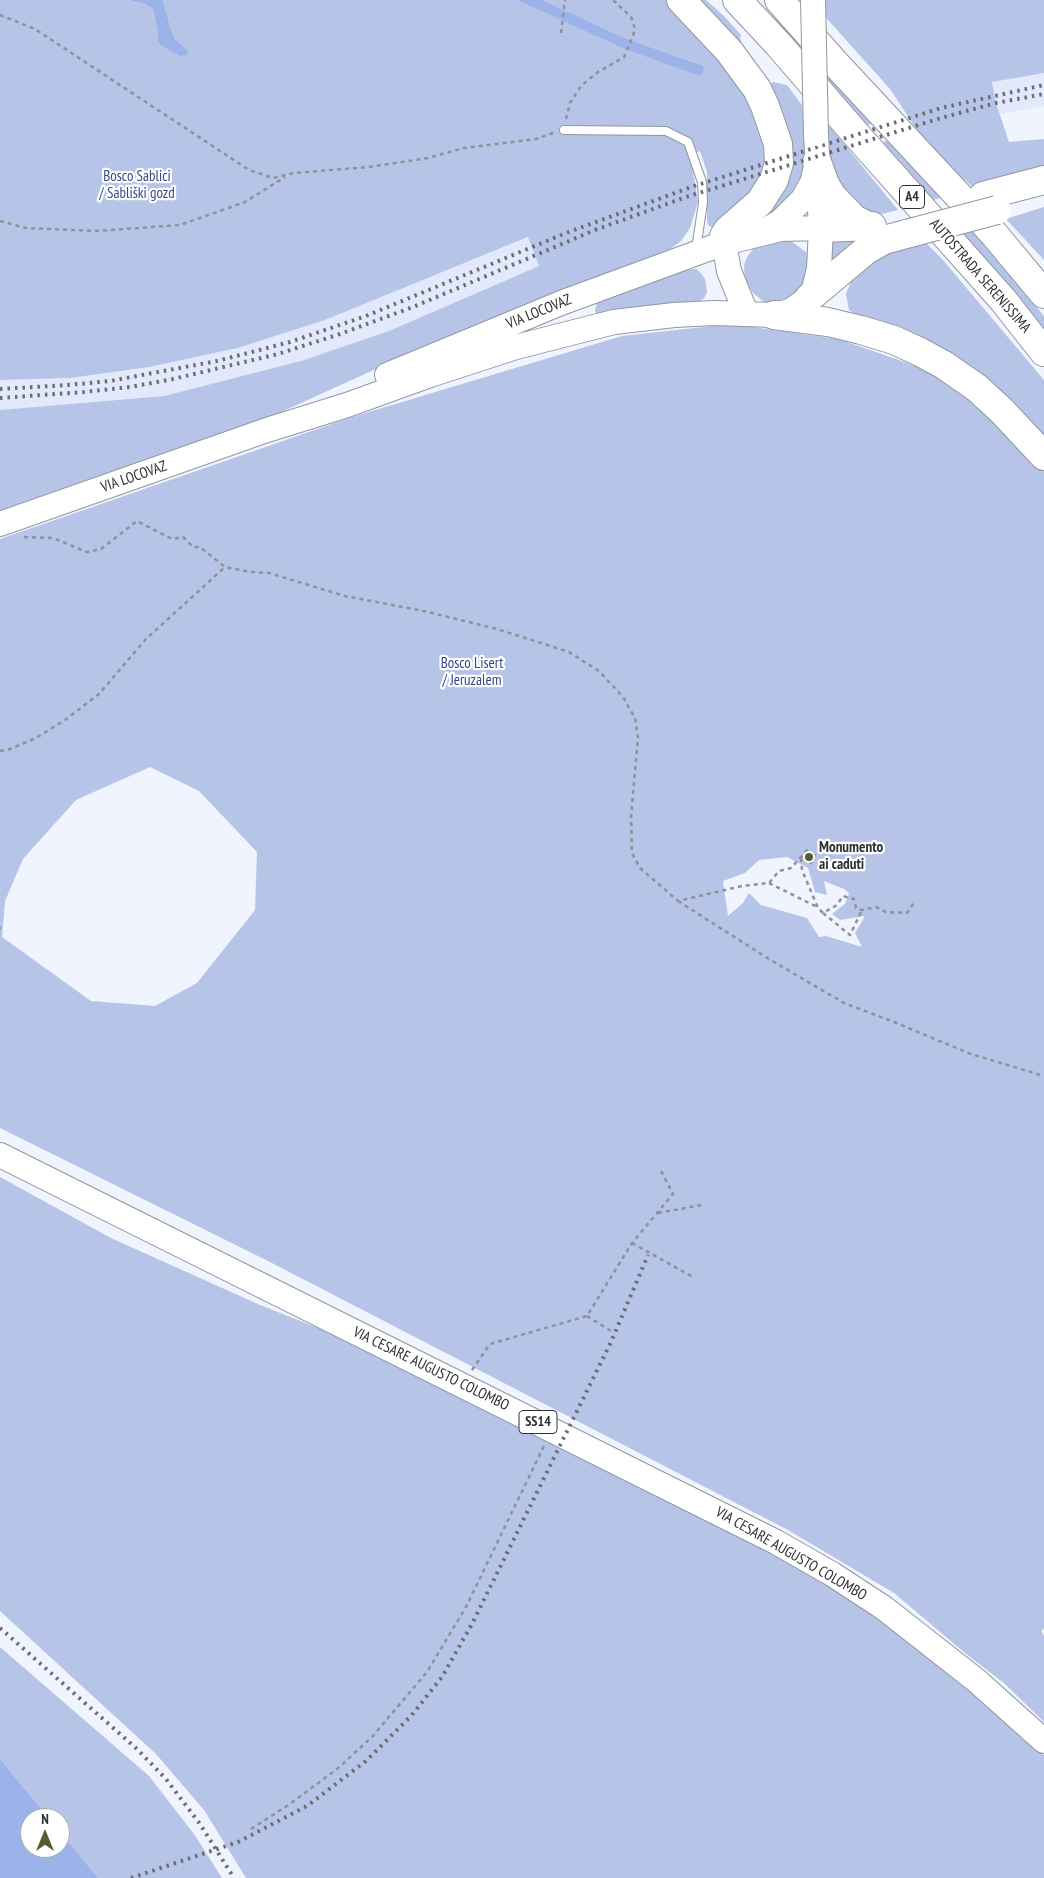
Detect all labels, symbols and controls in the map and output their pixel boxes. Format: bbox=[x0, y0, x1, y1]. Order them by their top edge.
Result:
park label: Bosco Sablici / Sabliški gozd bbox=[99, 168, 175, 203]
road number: A4 bbox=[900, 186, 924, 208]
street label: AUTOSTRADA SERENISSIMA bbox=[926, 215, 1034, 337]
street label: VIA LOCOVAZ bbox=[504, 291, 574, 333]
street label: VIA LOCOVAZ bbox=[99, 457, 169, 497]
park label: Bosco Lisert / Jeruzalem bbox=[441, 655, 503, 690]
place label: Monumento ai caduti bbox=[819, 839, 883, 874]
marker: Monumento ai caduti bbox=[803, 851, 815, 863]
street label: VIA CESARE AUGUSTO COLOMBO bbox=[350, 1323, 512, 1415]
road number: SS14 bbox=[519, 1410, 557, 1434]
street label: VIA CESARE AUGUSTO COLOMBO bbox=[712, 1503, 870, 1605]
north arrow bbox=[20, 1808, 70, 1858]
text: N bbox=[41, 1810, 49, 1828]

